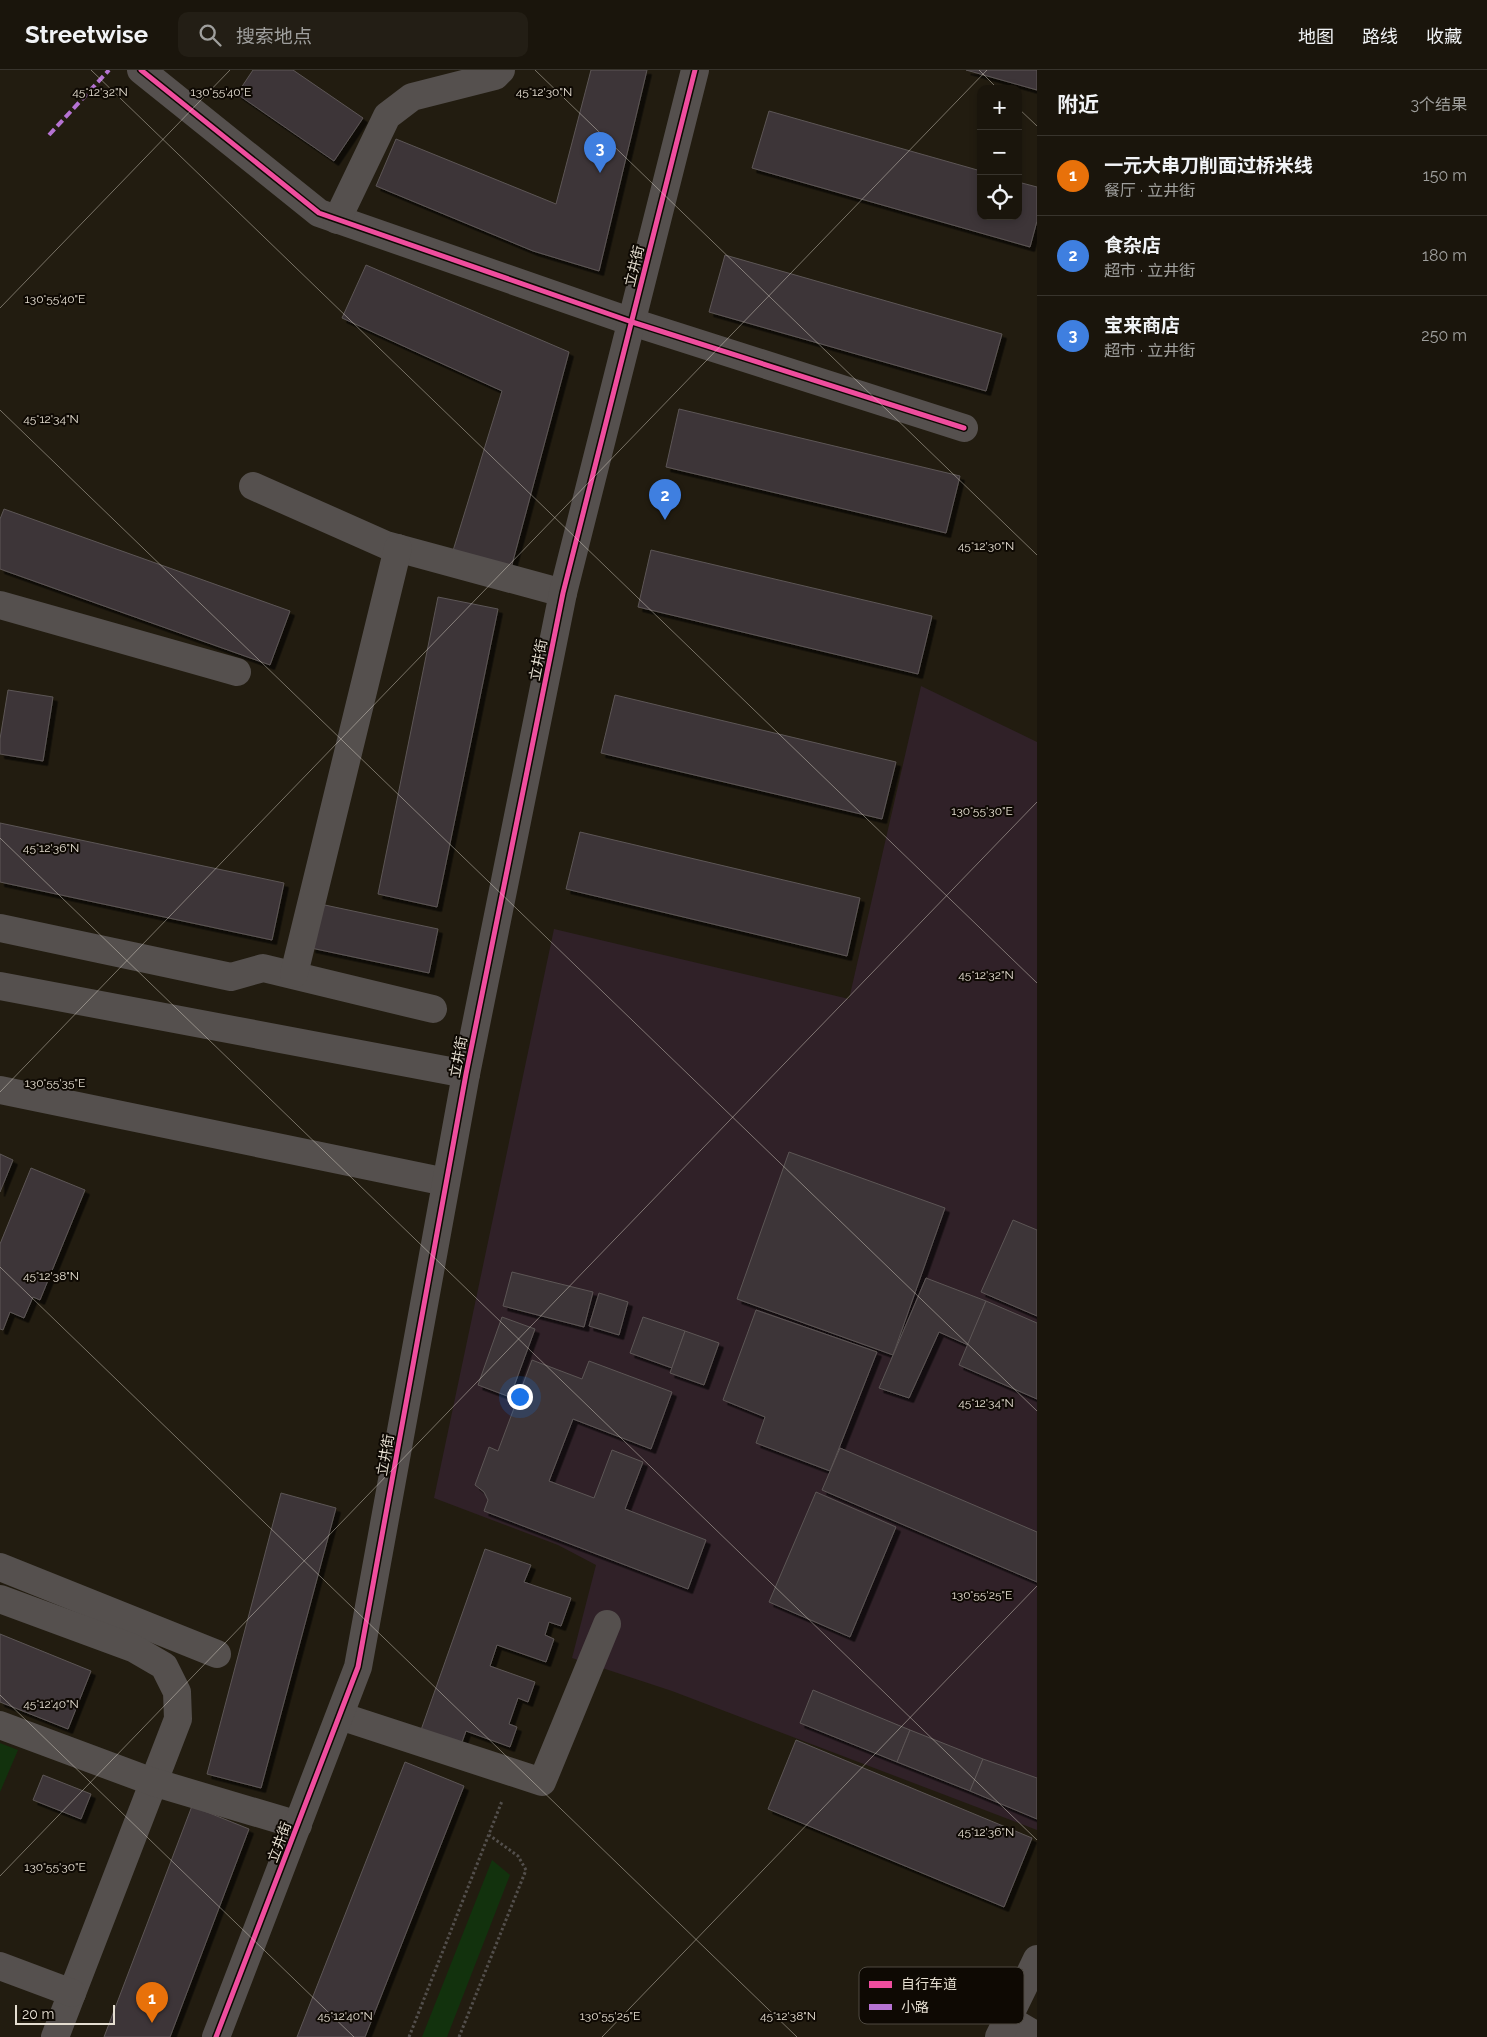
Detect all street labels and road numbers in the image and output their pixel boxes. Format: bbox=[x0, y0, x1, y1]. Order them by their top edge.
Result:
street label: 立井街 bbox=[621, 244, 647, 288]
street label: 立井街 bbox=[526, 638, 550, 682]
street label: 立井街 bbox=[446, 1035, 470, 1079]
street label: 立井街 bbox=[373, 1433, 397, 1477]
street label: 立井街 bbox=[264, 1820, 294, 1864]

